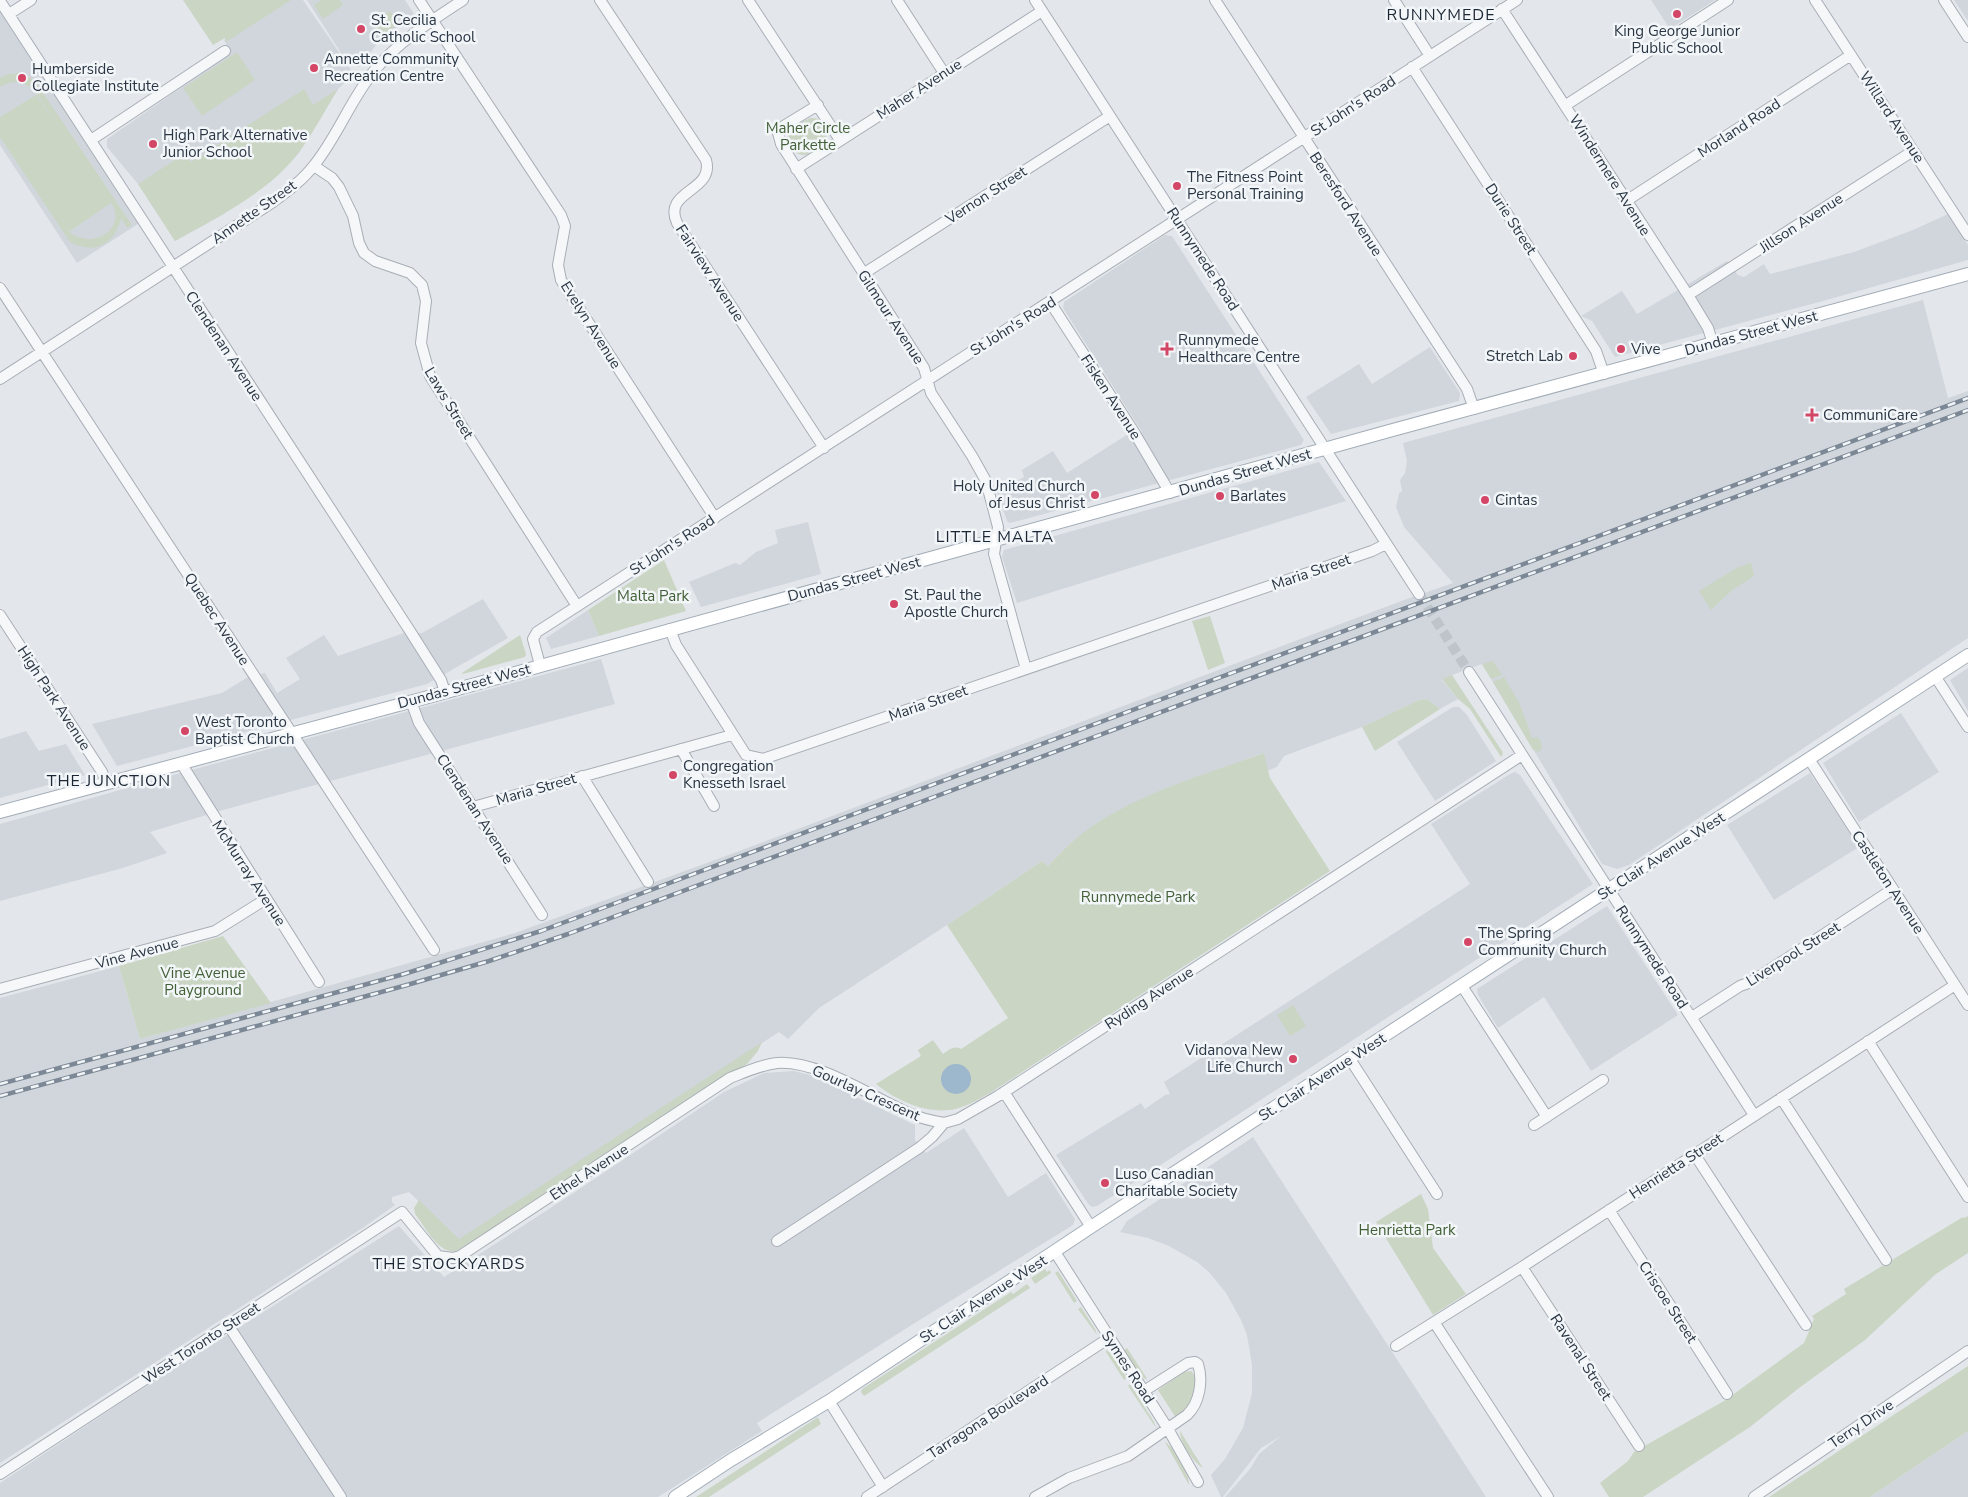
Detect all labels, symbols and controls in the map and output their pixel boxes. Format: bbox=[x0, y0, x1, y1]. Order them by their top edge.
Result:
district label: RUNNYMEDE bbox=[1386, 4, 1496, 26]
marker: King George Junior Public School bbox=[1671, 8, 1683, 20]
place label: St. Cecilia Catholic School bbox=[371, 10, 476, 47]
place label: King George Junior Public School bbox=[1614, 21, 1741, 58]
marker: St. Cecilia Catholic School bbox=[355, 23, 367, 35]
place label: Annette Community Recreation Centre bbox=[324, 49, 459, 86]
street label: Maher Avenue bbox=[873, 54, 965, 124]
place label: Humberside Collegiate Institute bbox=[32, 59, 159, 96]
marker: Annette Community Recreation Centre bbox=[308, 62, 320, 74]
street label: Willard Avenue bbox=[1855, 67, 1929, 167]
street label: St John's Road bbox=[1307, 71, 1399, 141]
marker: Humberside Collegiate Institute bbox=[16, 72, 28, 84]
street label: Morland Road bbox=[1694, 94, 1784, 162]
street label: Windermere Avenue bbox=[1565, 111, 1655, 240]
park label: Maher Circle Parkette bbox=[766, 118, 850, 155]
place label: High Park Alternative Junior School bbox=[162, 125, 307, 162]
marker: High Park Alternative Junior School bbox=[147, 138, 159, 150]
street label: Beresford Avenue bbox=[1305, 148, 1387, 260]
street label: Vernon Street bbox=[941, 161, 1031, 229]
place label: The Fitness Point Personal Training bbox=[1187, 167, 1304, 204]
street label: Annette Street bbox=[208, 175, 301, 249]
marker: The Fitness Point Personal Training bbox=[1171, 180, 1183, 192]
street label: Durie Street bbox=[1481, 180, 1542, 259]
street label: Jillson Avenue bbox=[1754, 188, 1847, 258]
street label: Runnymede Road bbox=[1162, 203, 1244, 315]
street label: Fairview Avenue bbox=[671, 221, 749, 325]
street label: Gilmour Avenue bbox=[853, 266, 929, 368]
street label: Evelyn Avenue bbox=[556, 277, 626, 373]
street label: Clendenan Avenue bbox=[181, 287, 267, 405]
street label: St John's Road bbox=[966, 292, 1060, 360]
street label: Dundas Street West bbox=[1682, 305, 1820, 360]
place label: Runnymede Healthcare Centre bbox=[1178, 330, 1300, 367]
place label: Vive bbox=[1630, 339, 1660, 359]
marker: Runnymede Healthcare Centre bbox=[1160, 342, 1174, 356]
marker: Vive bbox=[1615, 343, 1627, 355]
place label: Stretch Lab bbox=[1486, 346, 1563, 366]
marker: Stretch Lab bbox=[1567, 350, 1579, 362]
street label: Fisken Avenue bbox=[1076, 351, 1146, 443]
street label: Laws Street bbox=[420, 363, 479, 443]
place label: CommuniCare bbox=[1823, 405, 1918, 425]
marker: CommuniCare bbox=[1805, 408, 1819, 422]
street label: Dundas Street West bbox=[1177, 443, 1314, 500]
place label: Holy United Church of Jesus Christ bbox=[953, 476, 1086, 513]
place label: Barlates bbox=[1230, 486, 1286, 506]
marker: Holy United Church of Jesus Christ bbox=[1089, 489, 1101, 501]
marker: Barlates bbox=[1214, 490, 1226, 502]
place label: Cintas bbox=[1495, 490, 1538, 510]
marker: Cintas bbox=[1479, 494, 1491, 506]
street label: St John's Road bbox=[626, 510, 718, 580]
district label: LITTLE MALTA bbox=[936, 526, 1054, 548]
street label: Maria Street bbox=[1269, 549, 1354, 595]
street label: Dundas Street West bbox=[785, 551, 923, 606]
street label: Quebec Avenue bbox=[180, 569, 254, 669]
place label: St. Paul the Apostle Church bbox=[904, 585, 1008, 622]
park label: Malta Park bbox=[617, 586, 690, 606]
marker: St. Paul the Apostle Church bbox=[888, 598, 900, 610]
street label: High Park Avenue bbox=[13, 642, 95, 754]
street label: Dundas Street West bbox=[395, 658, 533, 713]
street label: Maria Street bbox=[886, 680, 971, 726]
place label: West Toronto Baptist Church bbox=[195, 712, 295, 749]
marker: West Toronto Baptist Church bbox=[179, 725, 191, 737]
street label: Clendenan Avenue bbox=[432, 750, 518, 868]
place label: Congregation Knesseth Israel bbox=[683, 756, 786, 793]
street label: Maria Street bbox=[494, 768, 579, 810]
marker: Congregation Knesseth Israel bbox=[667, 769, 679, 781]
district label: THE JUNCTION bbox=[47, 770, 171, 792]
street label: St. Clair Avenue West bbox=[1593, 807, 1729, 905]
street label: McMurray Avenue bbox=[207, 816, 291, 930]
street label: Castleton Avenue bbox=[1847, 826, 1929, 938]
park label: Runnymede Park bbox=[1081, 887, 1196, 907]
street label: Runnymede Road bbox=[1611, 901, 1693, 1013]
street label: Liverpool Street bbox=[1742, 917, 1844, 991]
place label: The Spring Community Church bbox=[1478, 923, 1607, 960]
street label: Vine Avenue bbox=[92, 932, 181, 974]
marker: The Spring Community Church bbox=[1462, 936, 1474, 948]
street label: Ryding Avenue bbox=[1101, 962, 1197, 1034]
park label: Vine Avenue Playground bbox=[159, 963, 246, 1000]
street label: St. Clair Avenue West bbox=[1254, 1028, 1390, 1126]
place label: Vidanova New Life Church bbox=[1184, 1040, 1283, 1077]
marker: Vidanova New Life Church bbox=[1287, 1053, 1299, 1065]
street label: Gourlay Crescent bbox=[809, 1060, 924, 1126]
street label: Henrietta Street bbox=[1625, 1128, 1727, 1204]
street label: Ethel Avenue bbox=[546, 1139, 632, 1205]
place label: Luso Canadian Charitable Society bbox=[1115, 1164, 1238, 1201]
marker: Luso Canadian Charitable Society bbox=[1099, 1177, 1111, 1189]
park label: Henrietta Park bbox=[1359, 1220, 1456, 1240]
street label: St. Clair Avenue West bbox=[915, 1250, 1051, 1348]
district label: THE STOCKYARDS bbox=[373, 1253, 525, 1275]
street label: Criscoe Street bbox=[1634, 1257, 1702, 1348]
street label: West Toronto Street bbox=[138, 1297, 264, 1389]
street label: Ravenal Street bbox=[1546, 1310, 1617, 1405]
street label: Symes Road bbox=[1097, 1326, 1159, 1408]
street label: Tarragona Boulevard bbox=[924, 1370, 1052, 1464]
street label: Terry Drive bbox=[1825, 1395, 1897, 1453]

